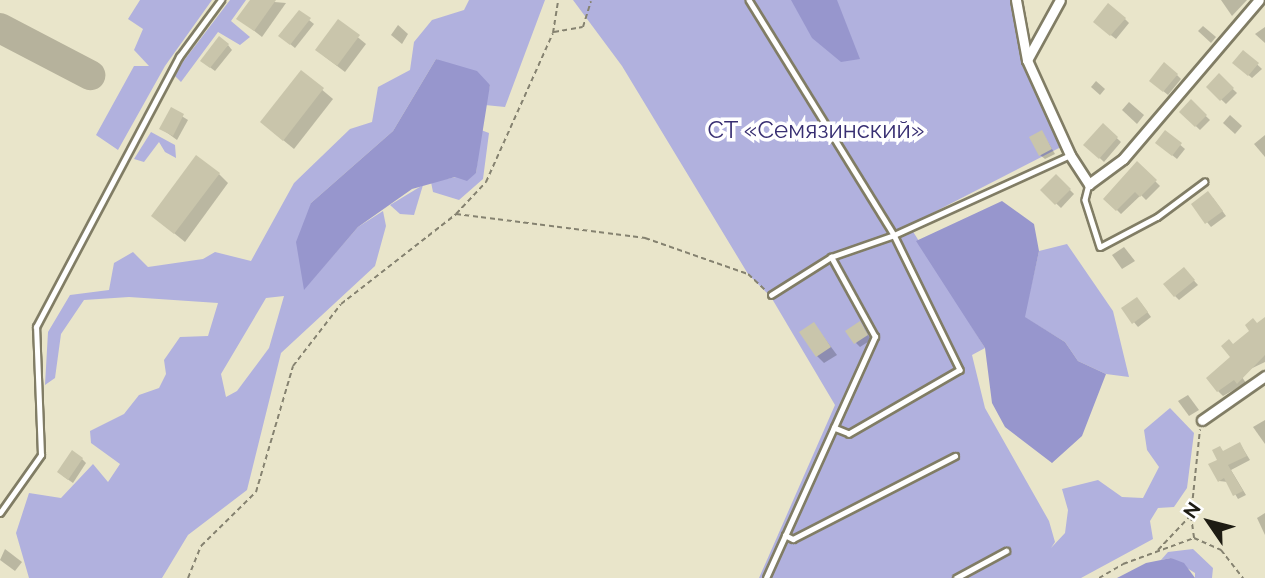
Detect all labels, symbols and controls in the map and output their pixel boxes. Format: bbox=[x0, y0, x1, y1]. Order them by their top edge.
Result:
park label: СТ «Семязинский» bbox=[707, 116, 925, 144]
north arrow bbox=[1174, 487, 1244, 557]
text: N bbox=[1179, 498, 1205, 522]

